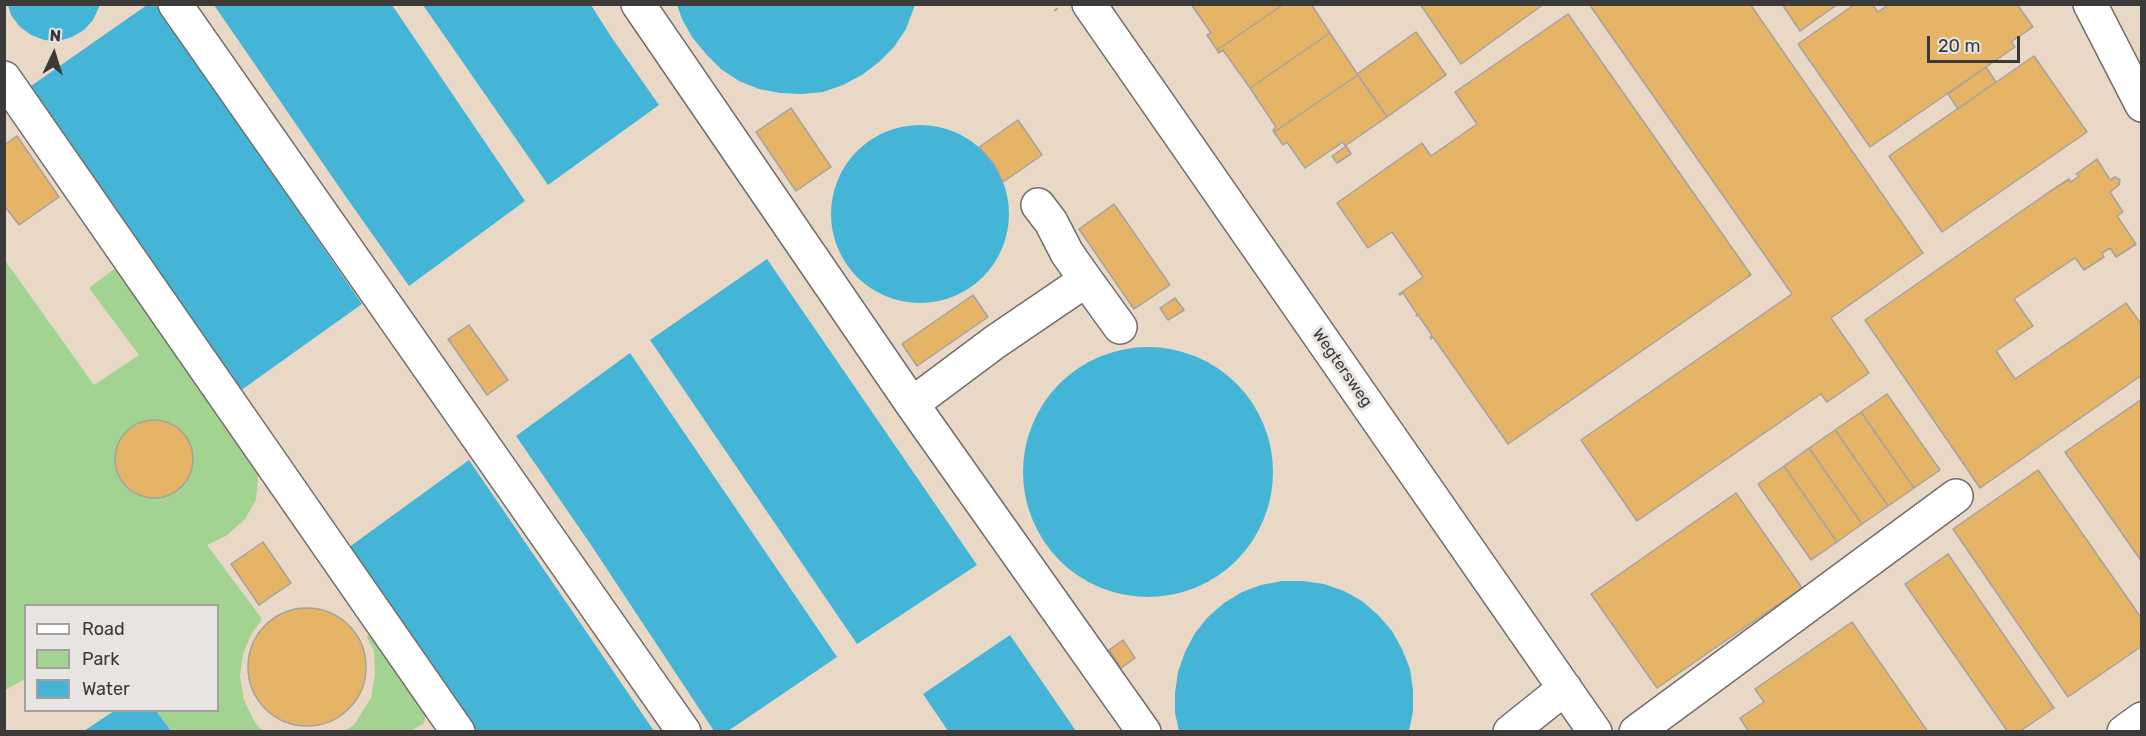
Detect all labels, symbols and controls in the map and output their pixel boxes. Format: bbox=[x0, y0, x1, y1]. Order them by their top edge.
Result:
north arrow bbox=[24, 24, 84, 84]
scale bar bbox=[1930, 24, 2023, 62]
text: N bbox=[49, 26, 62, 45]
text: 20 m bbox=[1938, 35, 1980, 57]
street label: Wegtersweg bbox=[1308, 325, 1376, 411]
legend bbox=[24, 604, 219, 712]
text: Road bbox=[82, 618, 125, 640]
text: Park bbox=[82, 648, 119, 670]
text: Water bbox=[82, 678, 130, 700]

